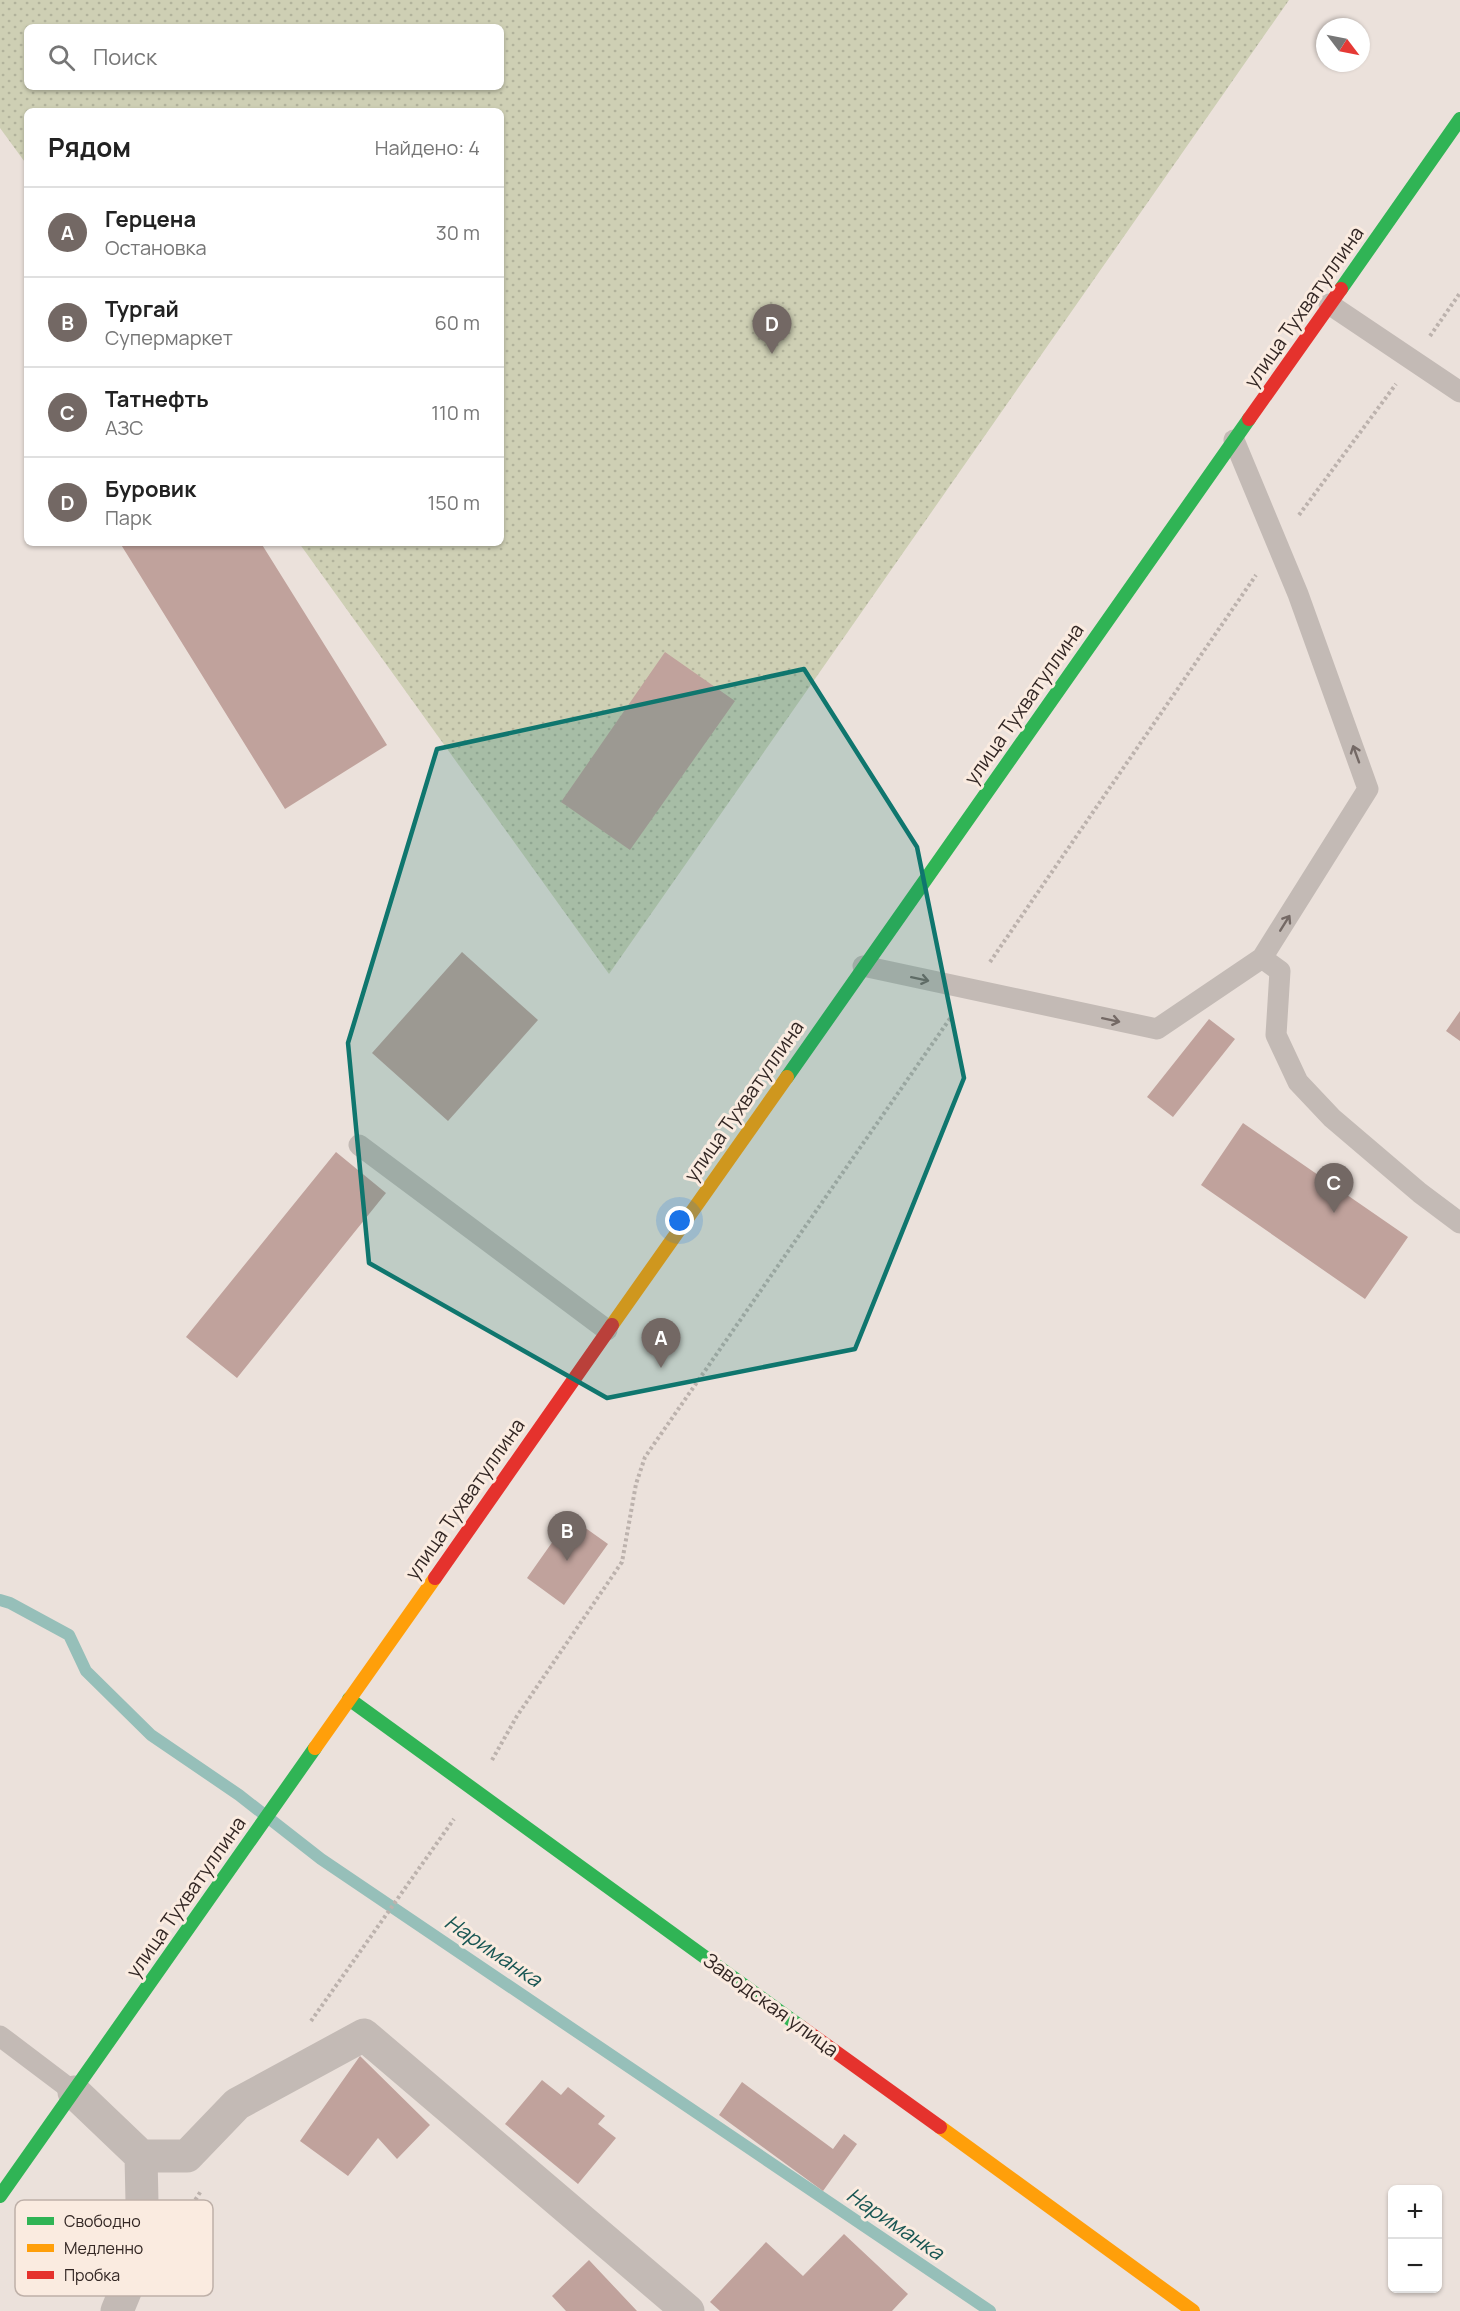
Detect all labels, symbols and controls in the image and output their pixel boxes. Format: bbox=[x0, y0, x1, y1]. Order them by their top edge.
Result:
north arrow bbox=[1316, 18, 1370, 72]
search box bbox=[24, 24, 504, 90]
icon: search bbox=[45, 41, 78, 74]
text: Поиск bbox=[93, 42, 157, 72]
text: Рядом bbox=[48, 129, 131, 165]
text: Найдено: 4 bbox=[375, 134, 480, 161]
text: Герцена bbox=[105, 204, 196, 234]
text: A bbox=[61, 219, 74, 246]
text: 30 m bbox=[436, 219, 480, 246]
street label: улица Тухватуллина bbox=[1238, 221, 1370, 393]
text: Остановка bbox=[105, 234, 207, 261]
text: Тургай bbox=[105, 294, 179, 324]
pin: D bbox=[752, 304, 792, 354]
text: B bbox=[61, 309, 74, 336]
text: 60 m bbox=[434, 309, 480, 336]
text: Супермаркет bbox=[105, 324, 233, 351]
text: Татнефть bbox=[105, 384, 209, 414]
text: C bbox=[60, 399, 75, 426]
text: 110 m bbox=[431, 399, 480, 426]
text: АЗС bbox=[105, 414, 144, 441]
text: Буровик bbox=[105, 474, 196, 504]
text: D bbox=[60, 489, 75, 516]
text: 150 m bbox=[427, 489, 480, 516]
text: Парк bbox=[105, 504, 152, 531]
street label: улица Тухватуллина bbox=[958, 618, 1090, 790]
one-way arrow bbox=[1349, 745, 1360, 764]
one-way arrow bbox=[1279, 915, 1291, 932]
one-way arrow bbox=[911, 973, 930, 985]
one-way arrow bbox=[1101, 1014, 1120, 1026]
street label: улица Тухватуллина bbox=[678, 1015, 810, 1187]
pin: C bbox=[1314, 1164, 1354, 1213]
your location bbox=[665, 1206, 694, 1235]
pin: A bbox=[642, 1318, 680, 1368]
street label: улица Тухватуллина bbox=[399, 1413, 531, 1585]
pin: B bbox=[548, 1512, 586, 1561]
street label: улица Тухватуллина bbox=[120, 1811, 252, 1983]
water label: Нариманка bbox=[440, 1907, 549, 1994]
street label: Заводская улица bbox=[698, 1946, 844, 2063]
water label: Нариманка bbox=[842, 2180, 951, 2267]
map controls bbox=[1388, 2185, 1442, 2293]
button: + bbox=[1388, 2185, 1442, 2239]
legend bbox=[15, 2200, 213, 2296]
text: Свободно bbox=[64, 2210, 141, 2232]
text: Медленно bbox=[64, 2237, 143, 2259]
button: − bbox=[1388, 2239, 1442, 2293]
text: Пробка bbox=[64, 2264, 120, 2286]

